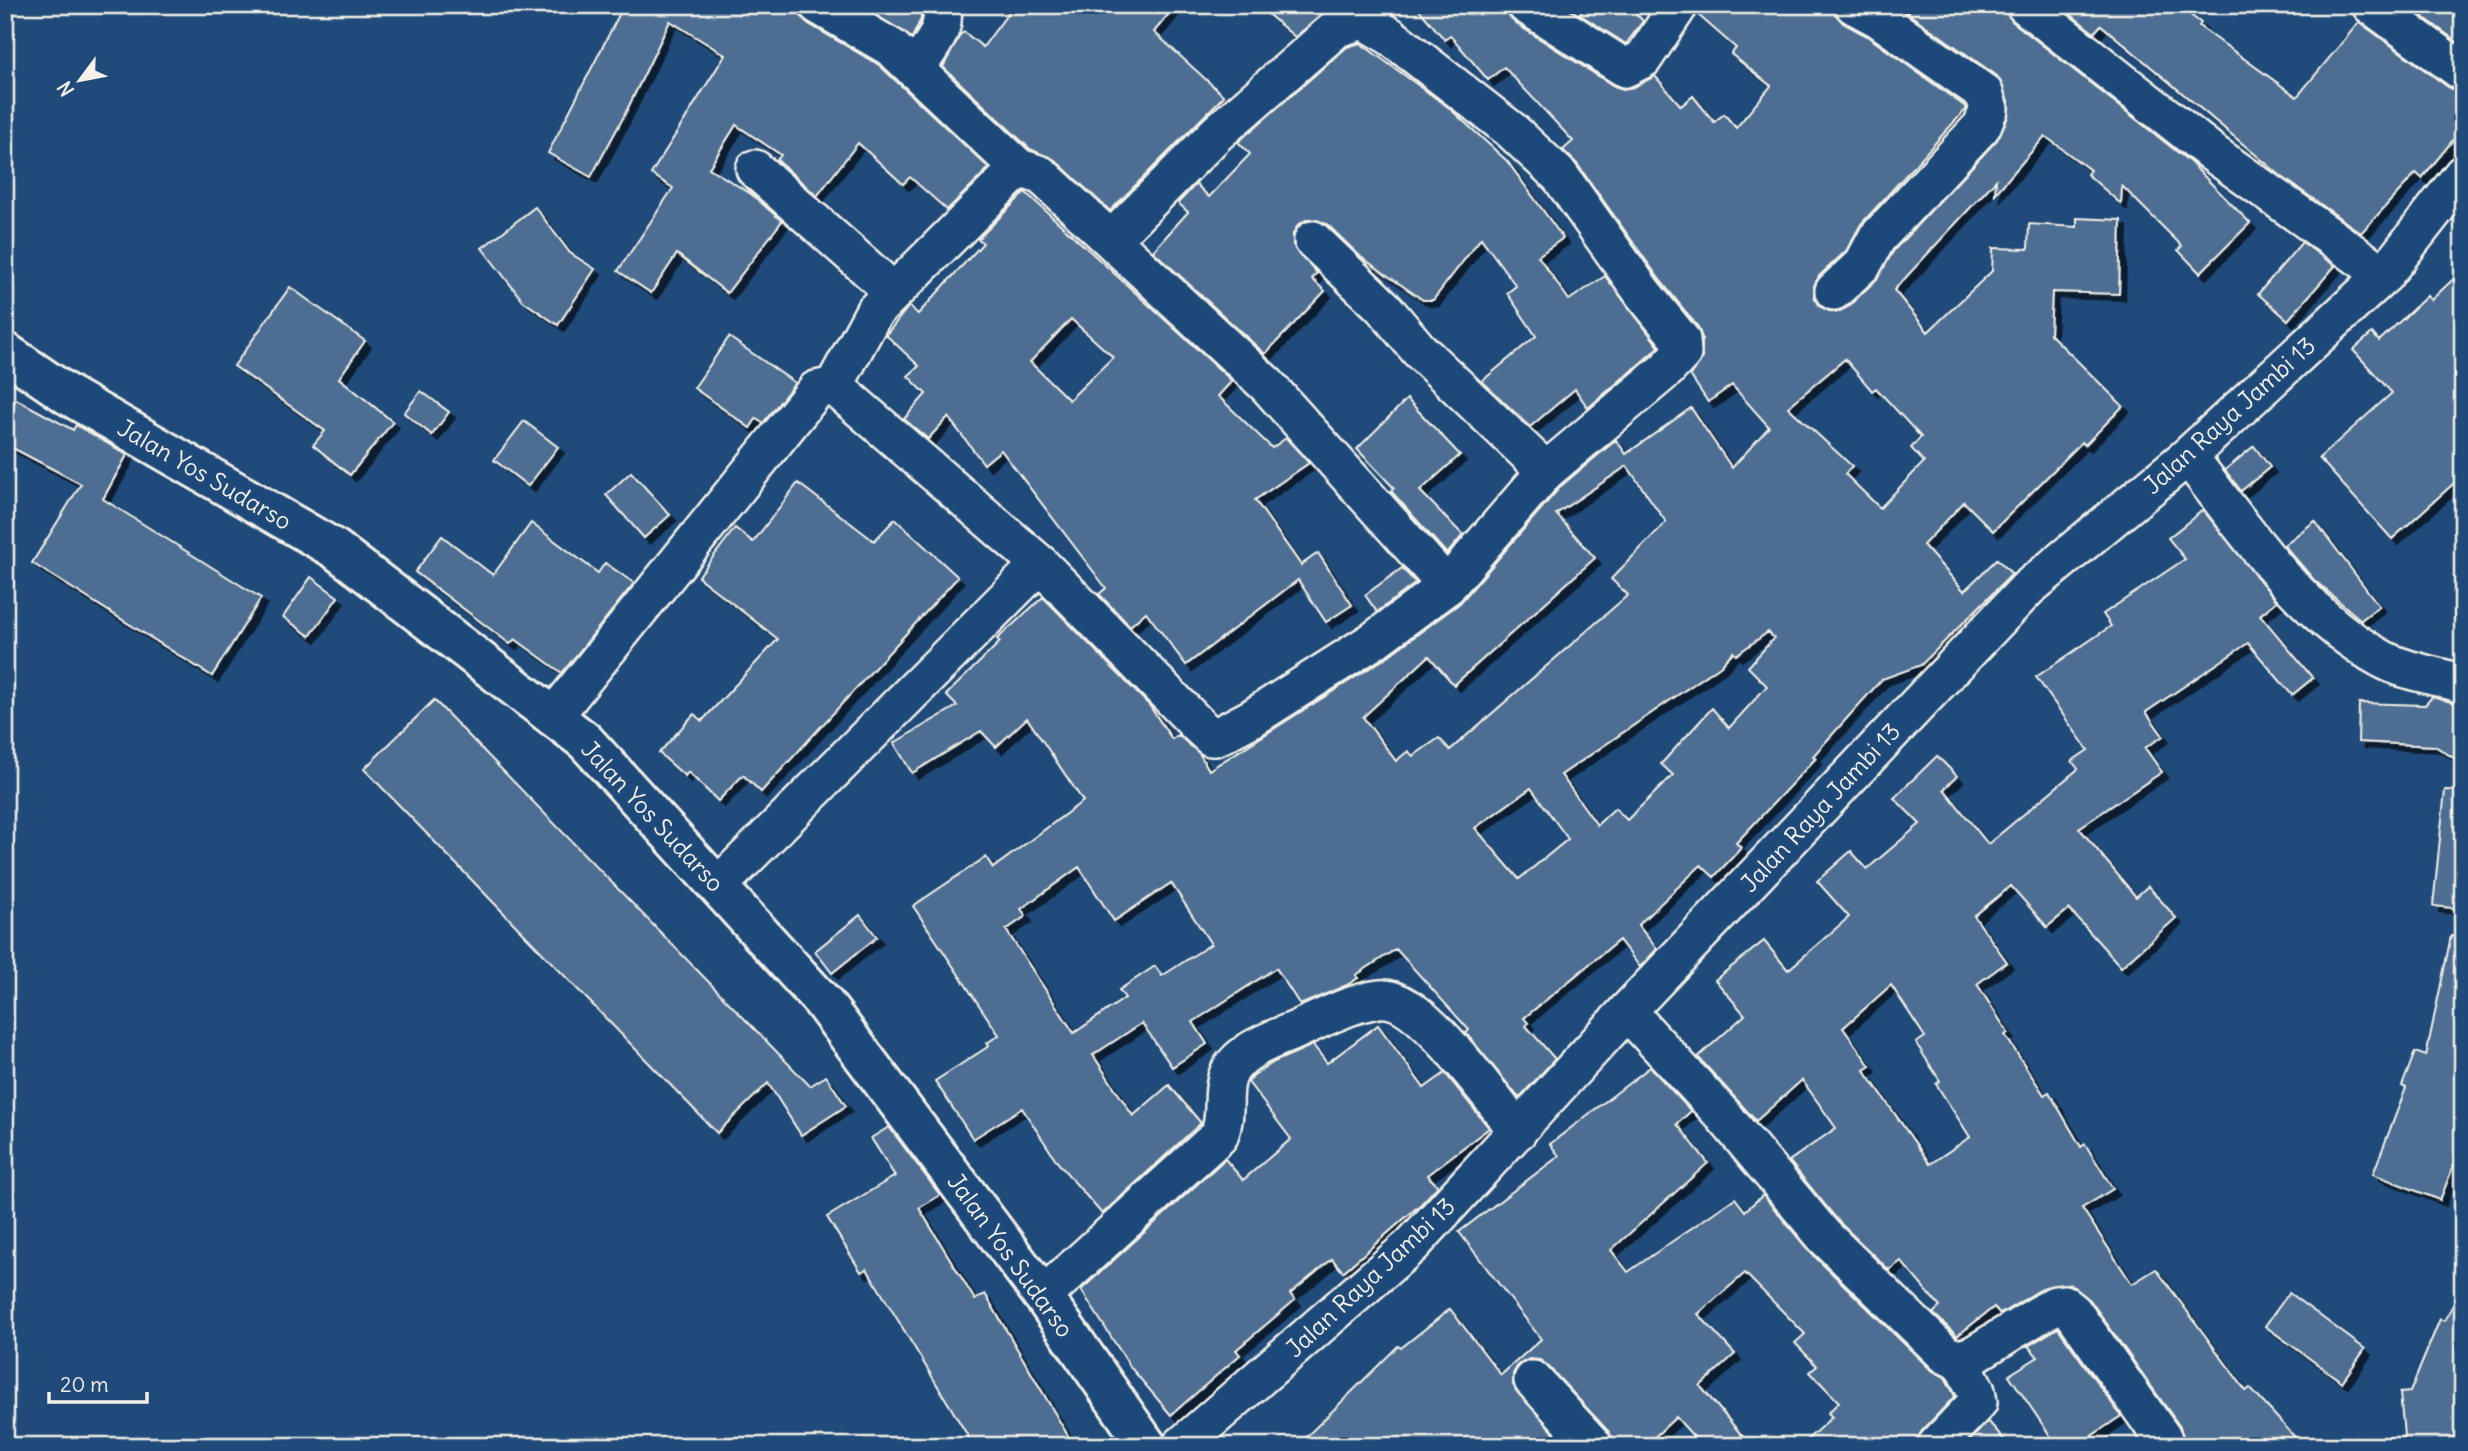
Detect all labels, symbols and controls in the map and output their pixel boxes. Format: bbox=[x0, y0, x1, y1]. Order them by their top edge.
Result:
north arrow bbox=[46, 46, 116, 116]
text: N bbox=[52, 77, 79, 101]
street label: Jalan Raya Jambi 13 bbox=[2137, 330, 2321, 500]
street label: Jalan Yos Sudarso bbox=[113, 412, 297, 536]
street label: Jalan Raya Jambi 13 bbox=[1734, 716, 1906, 898]
street label: Jalan Yos Sudarso bbox=[575, 734, 731, 898]
street label: Jalan Yos Sudarso bbox=[941, 1167, 1081, 1343]
street label: Jalan Raya Jambi 13 bbox=[1279, 1191, 1461, 1363]
scale bar bbox=[49, 1360, 147, 1404]
text: 20 m bbox=[60, 1371, 109, 1398]

